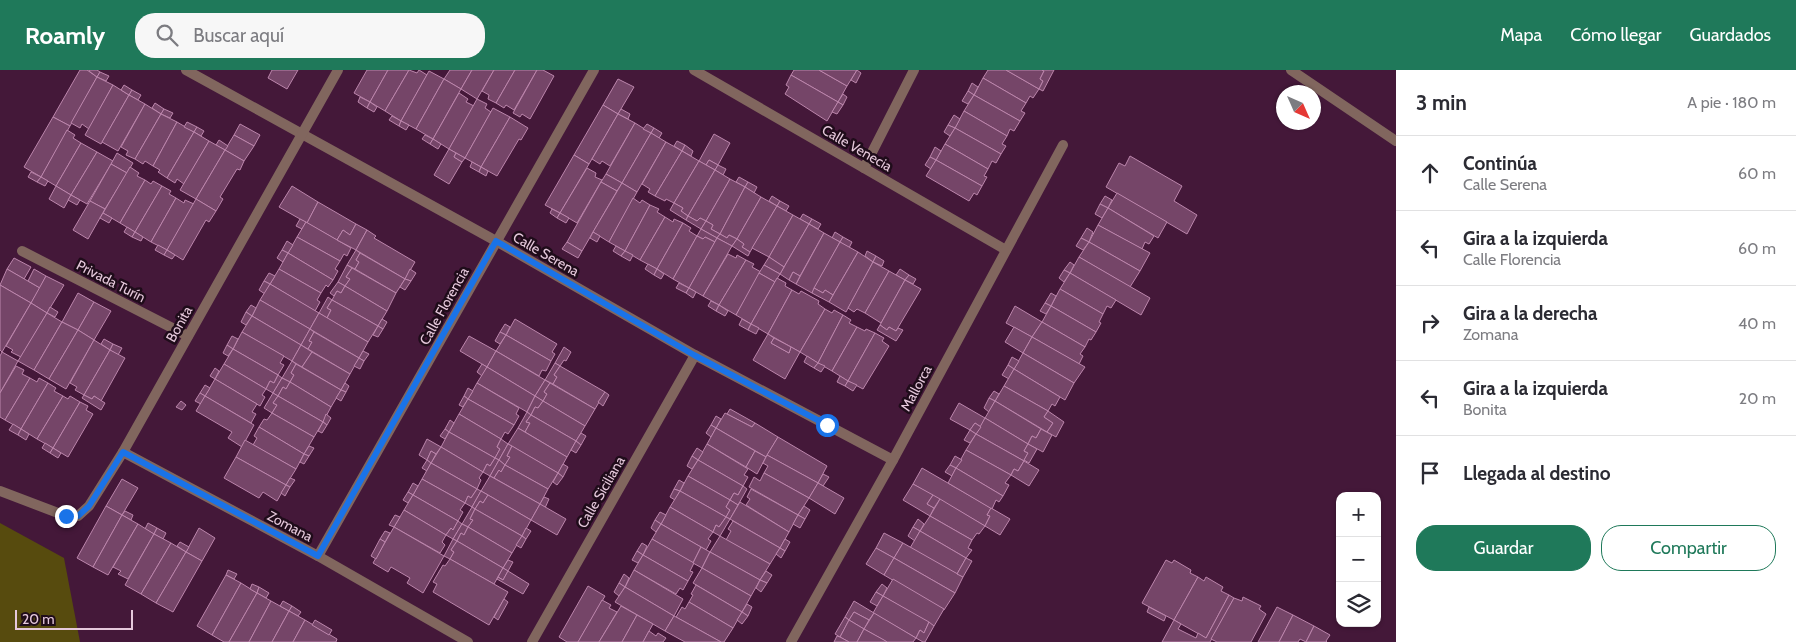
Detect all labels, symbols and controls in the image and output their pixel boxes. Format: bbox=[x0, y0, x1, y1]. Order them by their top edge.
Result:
search box bbox=[135, 13, 485, 58]
text: Roamly bbox=[25, 21, 105, 50]
icon: search bbox=[153, 21, 181, 49]
text: Buscar aquí bbox=[193, 24, 284, 47]
text: Mapa bbox=[1500, 24, 1542, 46]
text: Cómo llegar bbox=[1570, 24, 1662, 46]
text: Guardados bbox=[1690, 24, 1771, 46]
north arrow bbox=[1276, 85, 1321, 130]
text: 3 min bbox=[1416, 90, 1467, 115]
text: A pie · 180 m bbox=[1687, 93, 1776, 112]
street label: Calle Venecia bbox=[819, 121, 896, 175]
text: Continúa bbox=[1463, 152, 1537, 175]
icon: ahead bbox=[1416, 159, 1444, 187]
text: 60 m bbox=[1738, 164, 1776, 183]
text: Calle Serena bbox=[1463, 175, 1547, 194]
text: Gira a la izquierda bbox=[1463, 227, 1608, 250]
street label: Calle Serena bbox=[510, 228, 583, 280]
icon: left bbox=[1416, 234, 1444, 262]
text: 60 m bbox=[1738, 239, 1776, 258]
text: Calle Florencia bbox=[1463, 250, 1561, 269]
street label: Privada Turín bbox=[73, 256, 149, 306]
street label: Calle Florencia bbox=[415, 264, 473, 348]
text: Gira a la derecha bbox=[1463, 302, 1598, 325]
street label: Bonita bbox=[162, 303, 196, 345]
icon: right bbox=[1416, 309, 1444, 337]
text: 40 m bbox=[1738, 314, 1776, 333]
text: Zomana bbox=[1463, 325, 1518, 344]
street label: Mallorca bbox=[896, 362, 936, 414]
text: Gira a la izquierda bbox=[1463, 377, 1608, 400]
icon: left bbox=[1416, 384, 1444, 412]
text: 20 m bbox=[1739, 389, 1776, 408]
text: Bonita bbox=[1463, 400, 1507, 419]
route start bbox=[816, 414, 839, 437]
street label: Calle Siciliana bbox=[573, 453, 629, 531]
icon: arrive bbox=[1416, 459, 1444, 487]
text: Llegada al destino bbox=[1463, 462, 1610, 485]
map controls bbox=[1336, 492, 1381, 627]
button: + bbox=[1336, 492, 1381, 537]
route end bbox=[55, 505, 78, 528]
street label: Zomana bbox=[264, 507, 316, 545]
button: Guardar bbox=[1416, 525, 1591, 571]
button: Compartir bbox=[1601, 525, 1776, 571]
button: − bbox=[1336, 537, 1381, 582]
button: layers bbox=[1336, 582, 1381, 627]
scale bar bbox=[15, 607, 132, 630]
text: 20 m bbox=[22, 610, 55, 628]

